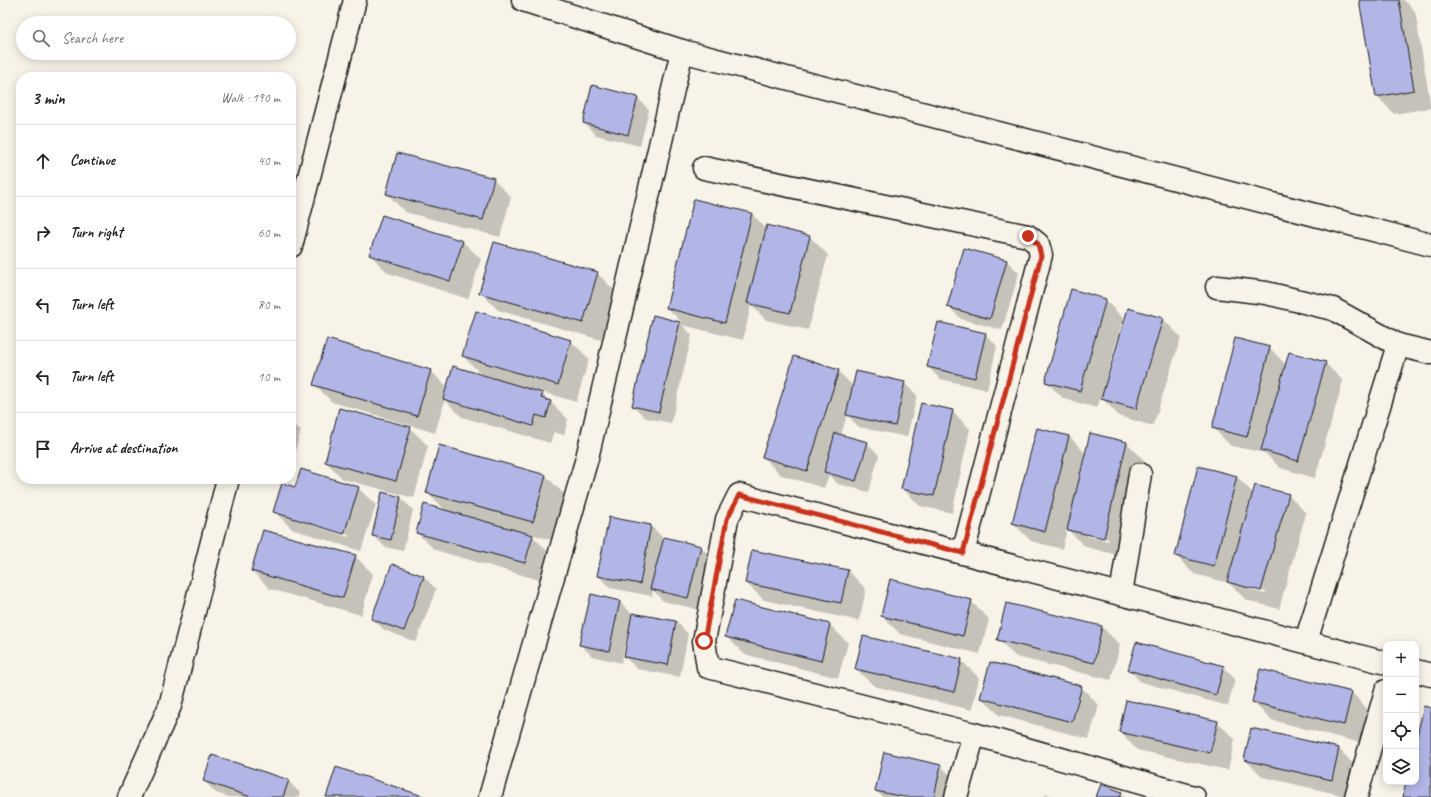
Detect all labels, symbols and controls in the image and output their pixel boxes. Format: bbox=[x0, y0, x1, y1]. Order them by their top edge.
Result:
search box bbox=[16, 16, 296, 60]
icon: search bbox=[30, 27, 52, 49]
text: Search here bbox=[62, 29, 123, 48]
text: 3 min bbox=[32, 88, 65, 109]
text: Walk · 190 m bbox=[221, 90, 280, 106]
icon: ahead bbox=[32, 150, 54, 172]
text: Continue bbox=[70, 151, 115, 170]
text: 40 m bbox=[258, 153, 280, 169]
icon: right bbox=[32, 222, 54, 244]
text: Turn right bbox=[70, 223, 123, 242]
text: 60 m bbox=[258, 225, 280, 241]
route end bbox=[1019, 227, 1037, 245]
icon: left bbox=[32, 294, 54, 316]
text: Turn left bbox=[70, 295, 113, 314]
text: 80 m bbox=[258, 297, 280, 313]
icon: left bbox=[32, 366, 54, 388]
text: Turn left bbox=[70, 367, 113, 386]
text: 10 m bbox=[258, 369, 280, 385]
icon: arrive bbox=[32, 438, 54, 460]
text: Arrive at destination bbox=[70, 439, 177, 458]
route start bbox=[695, 632, 713, 650]
map controls bbox=[1383, 641, 1419, 785]
button: + bbox=[1383, 641, 1419, 677]
button: − bbox=[1383, 677, 1419, 713]
button: locate bbox=[1383, 713, 1419, 749]
button: layers bbox=[1383, 749, 1419, 785]

